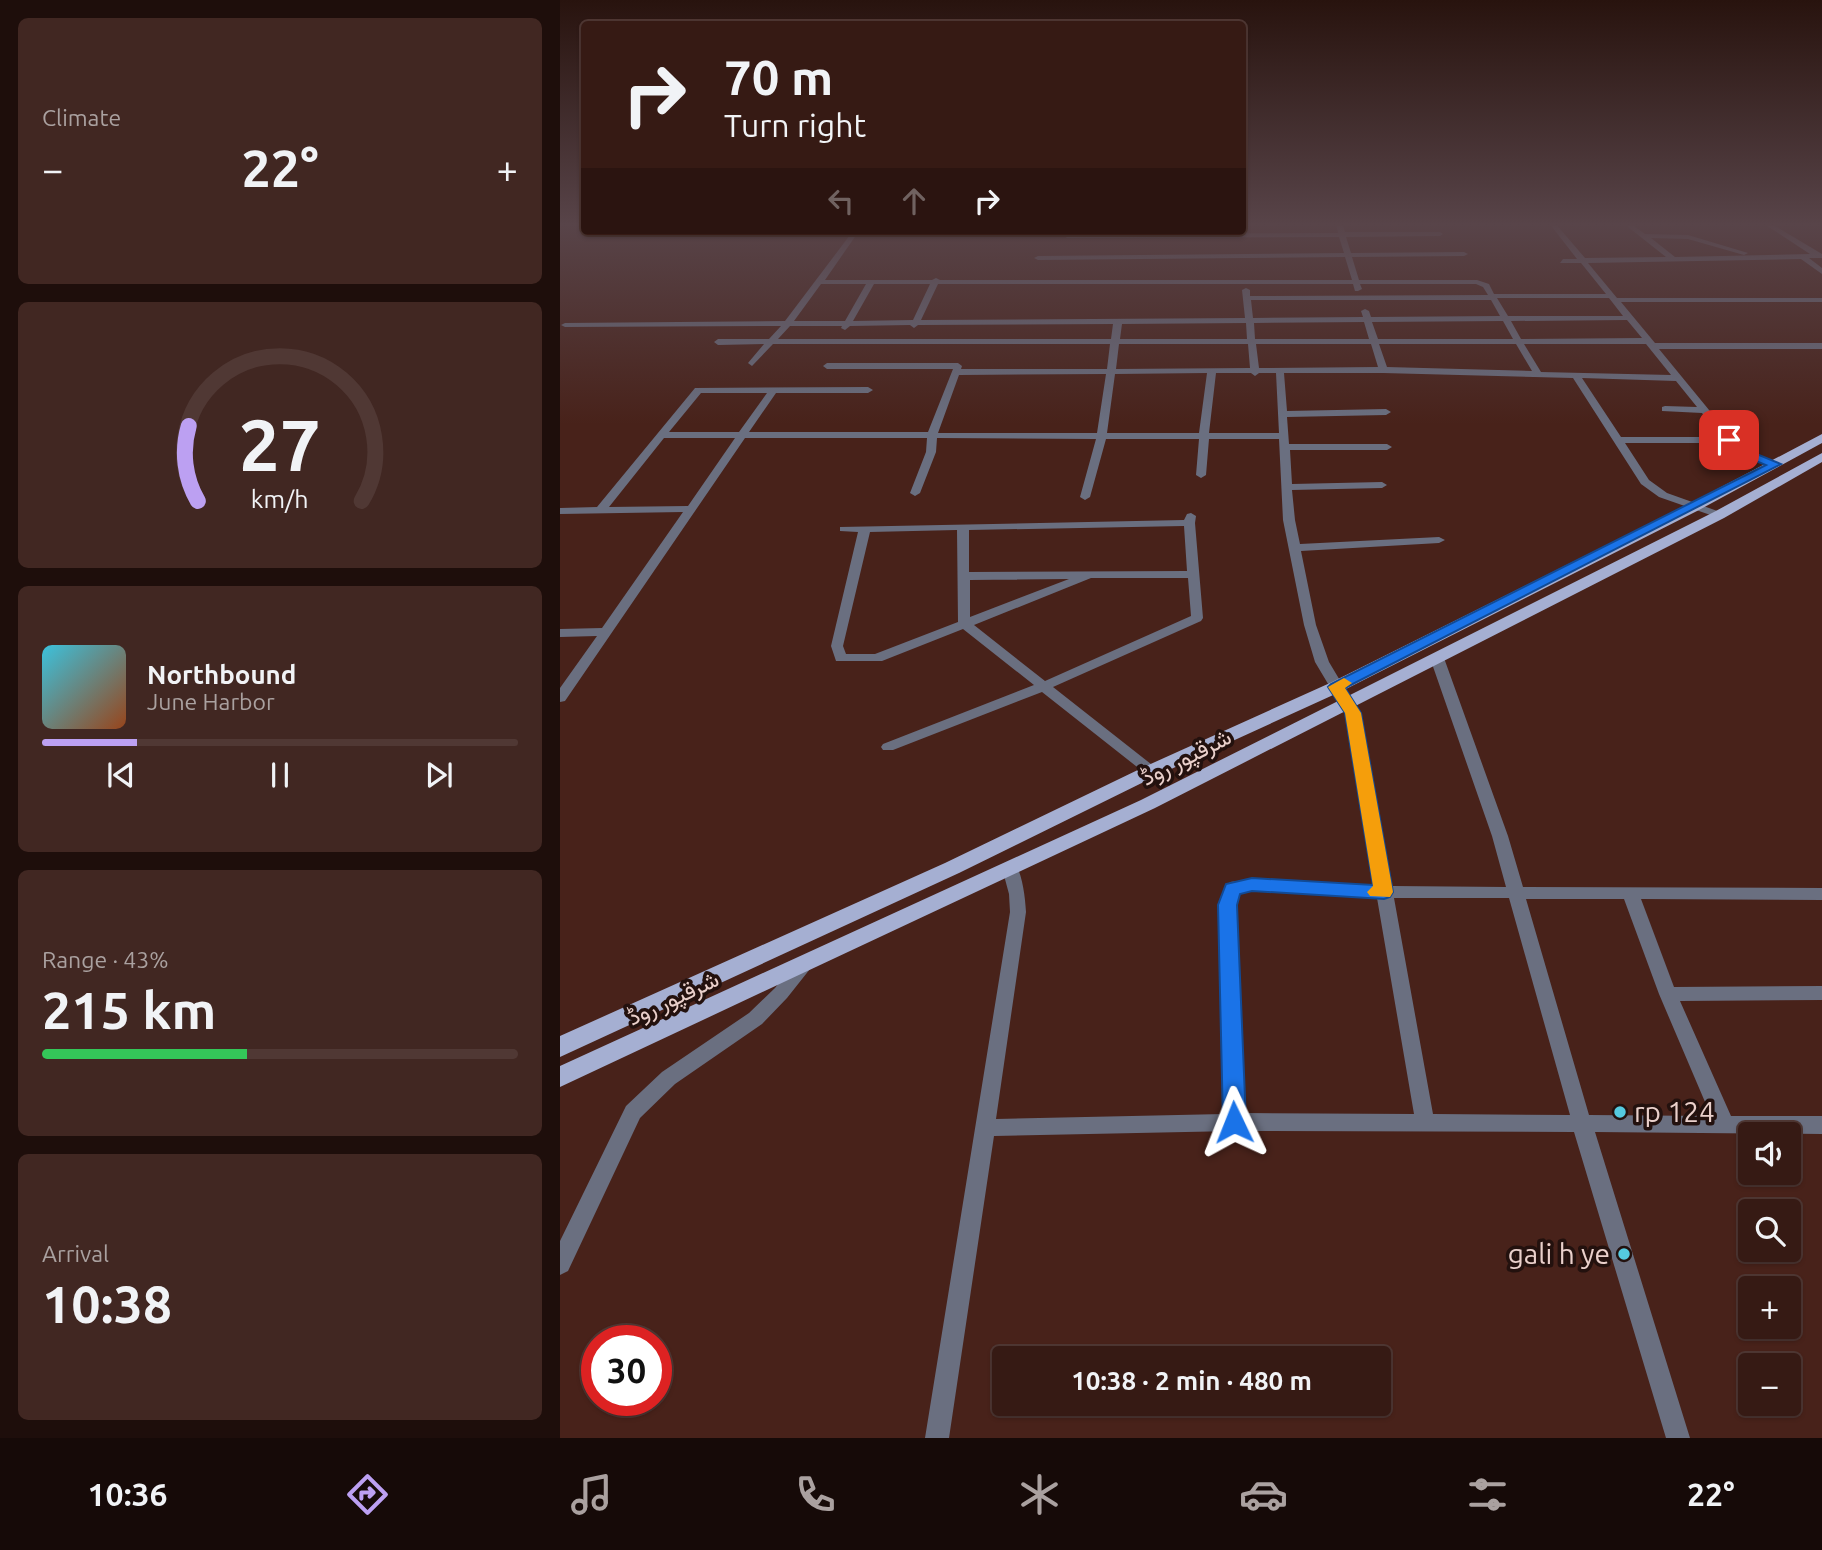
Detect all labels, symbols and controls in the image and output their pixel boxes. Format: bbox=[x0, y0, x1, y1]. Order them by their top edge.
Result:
icon: right bbox=[609, 49, 700, 140]
text: 70 m bbox=[724, 49, 833, 104]
text: Climate bbox=[42, 105, 121, 130]
text: Turn right bbox=[724, 107, 866, 143]
text: 22° bbox=[241, 139, 319, 197]
text: − bbox=[42, 148, 63, 190]
text: + bbox=[497, 148, 518, 190]
icon: left bbox=[822, 182, 860, 220]
icon: ahead bbox=[895, 182, 933, 220]
icon: right bbox=[968, 182, 1006, 220]
text: 27 bbox=[239, 403, 321, 485]
pin bbox=[1699, 410, 1759, 470]
icon: arrive bbox=[1710, 421, 1748, 459]
text: km/h bbox=[251, 485, 309, 513]
text: Northbound bbox=[147, 660, 296, 689]
text: June Harbor bbox=[147, 689, 275, 714]
street label: شرقپور روڈ bbox=[1137, 723, 1237, 793]
icon: previous bbox=[102, 756, 140, 794]
icon: pause bbox=[261, 756, 299, 794]
icon: next bbox=[420, 756, 458, 794]
text: Range · 43% bbox=[42, 947, 169, 972]
street label: شرقپور روڈ bbox=[623, 966, 724, 1033]
text: 215 km bbox=[42, 981, 216, 1039]
position arrow bbox=[1197, 1085, 1271, 1159]
place label: rp 124 bbox=[1634, 1096, 1715, 1127]
marker: rp 124 bbox=[1612, 1104, 1628, 1120]
map controls bbox=[1738, 1122, 1801, 1416]
button: sound bbox=[1738, 1122, 1801, 1185]
button: search bbox=[1738, 1199, 1801, 1262]
place label: gali h ye bbox=[1508, 1238, 1610, 1269]
text: Arrival bbox=[42, 1241, 109, 1266]
marker: gali h ye bbox=[1616, 1246, 1632, 1262]
text: 10:38 bbox=[42, 1275, 172, 1333]
button: + bbox=[1738, 1276, 1801, 1339]
speed limit sign: 30 bbox=[581, 1325, 672, 1416]
button: − bbox=[1738, 1353, 1801, 1416]
text: 10:38 · 2 min · 480 m bbox=[1071, 1366, 1312, 1395]
icon: directions bbox=[343, 1470, 392, 1519]
icon: music bbox=[567, 1470, 616, 1519]
icon: phone bbox=[791, 1470, 840, 1519]
icon: climate bbox=[1015, 1470, 1064, 1519]
icon: car bbox=[1239, 1470, 1288, 1519]
icon: filters bbox=[1463, 1470, 1512, 1519]
text: 10:36 bbox=[88, 1476, 168, 1512]
text: 22° bbox=[1687, 1476, 1734, 1512]

